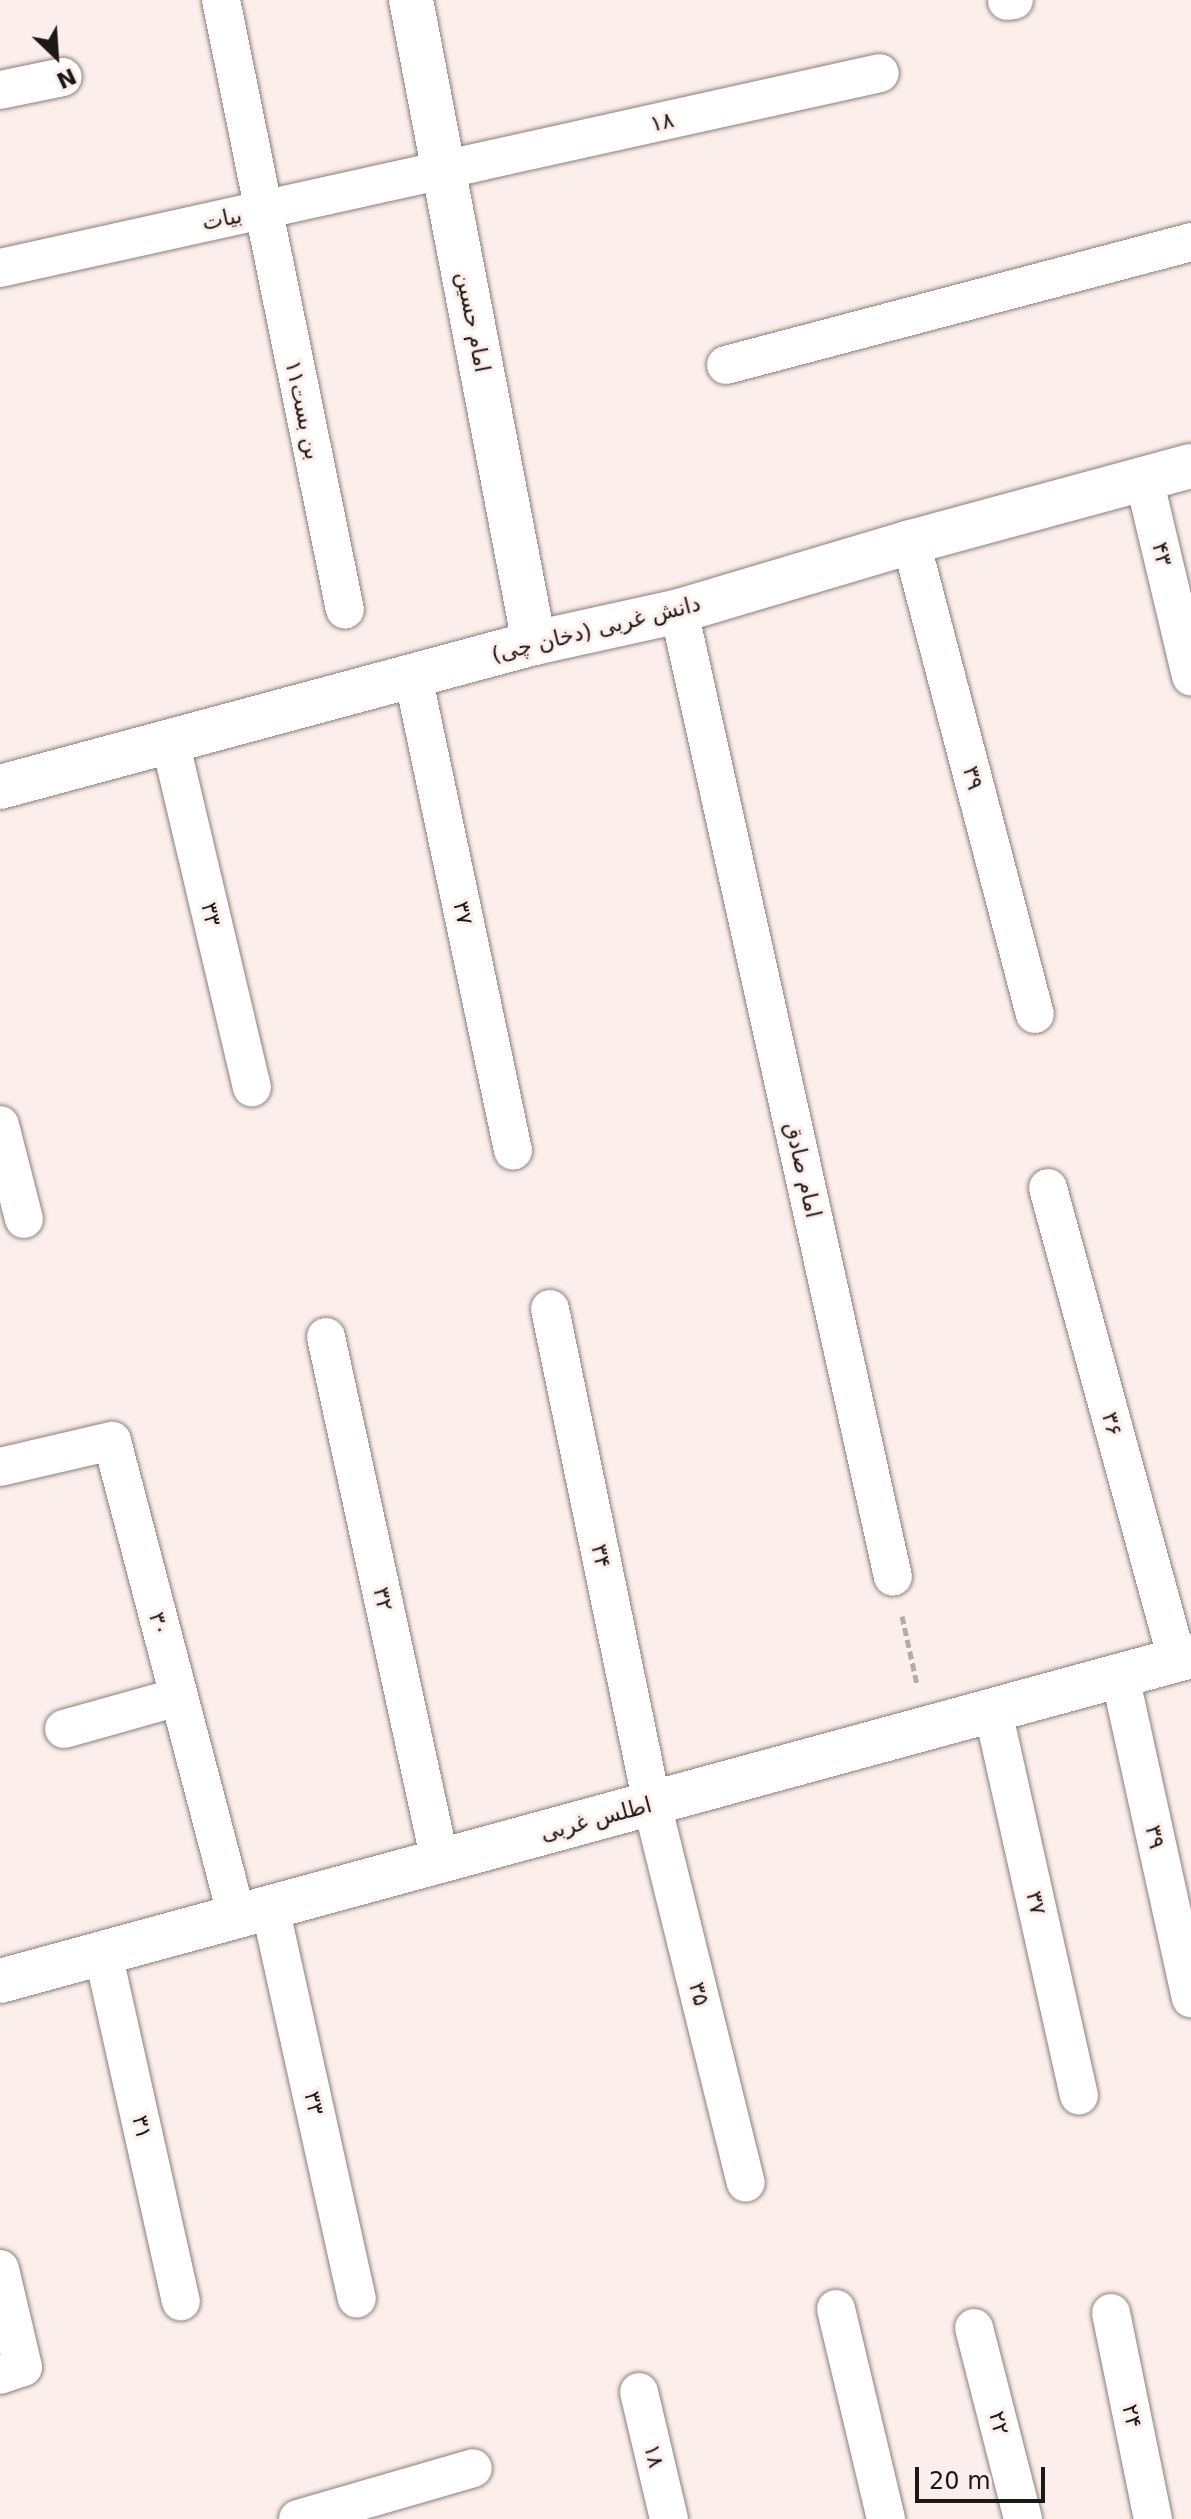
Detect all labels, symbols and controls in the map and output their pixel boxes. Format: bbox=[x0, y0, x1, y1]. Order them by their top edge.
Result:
north arrow bbox=[16, 16, 96, 96]
text: N bbox=[53, 63, 80, 93]
street label: ۱۸ bbox=[648, 106, 676, 138]
street label: بیات bbox=[200, 202, 244, 236]
street label: امام حسین bbox=[450, 270, 496, 374]
street label: بن بست۱۱ bbox=[280, 358, 326, 462]
street label: ۴۳ bbox=[1146, 540, 1178, 568]
street label: دانش غربی (دخان چی) bbox=[489, 590, 703, 668]
street label: ۳۹ bbox=[957, 763, 989, 793]
street label: ۳۷ bbox=[448, 899, 478, 927]
street label: ۳۳ bbox=[195, 900, 227, 928]
street label: امام صادق bbox=[779, 1120, 827, 1220]
street label: ۳۶ bbox=[1096, 1409, 1128, 1439]
street label: ۳۴ bbox=[586, 1542, 616, 1570]
street label: ۳۲ bbox=[368, 1585, 398, 1613]
street label: ۳۰ bbox=[143, 1609, 175, 1639]
street label: اطلس غربی bbox=[538, 1791, 654, 1847]
street label: ۳۹ bbox=[1140, 1823, 1170, 1851]
street label: ۳۷ bbox=[1020, 1889, 1052, 1917]
street label: ۳۵ bbox=[683, 1979, 715, 2009]
street label: ۳۳ bbox=[298, 2089, 330, 2117]
street label: ۳۱ bbox=[126, 2113, 158, 2141]
street label: ۲۴ bbox=[1117, 2402, 1147, 2430]
street label: ۲۲ bbox=[983, 2408, 1015, 2438]
street label: ۱۸ bbox=[638, 2441, 670, 2471]
scale bar bbox=[919, 2451, 1049, 2501]
text: 20 m bbox=[929, 2467, 991, 2495]

